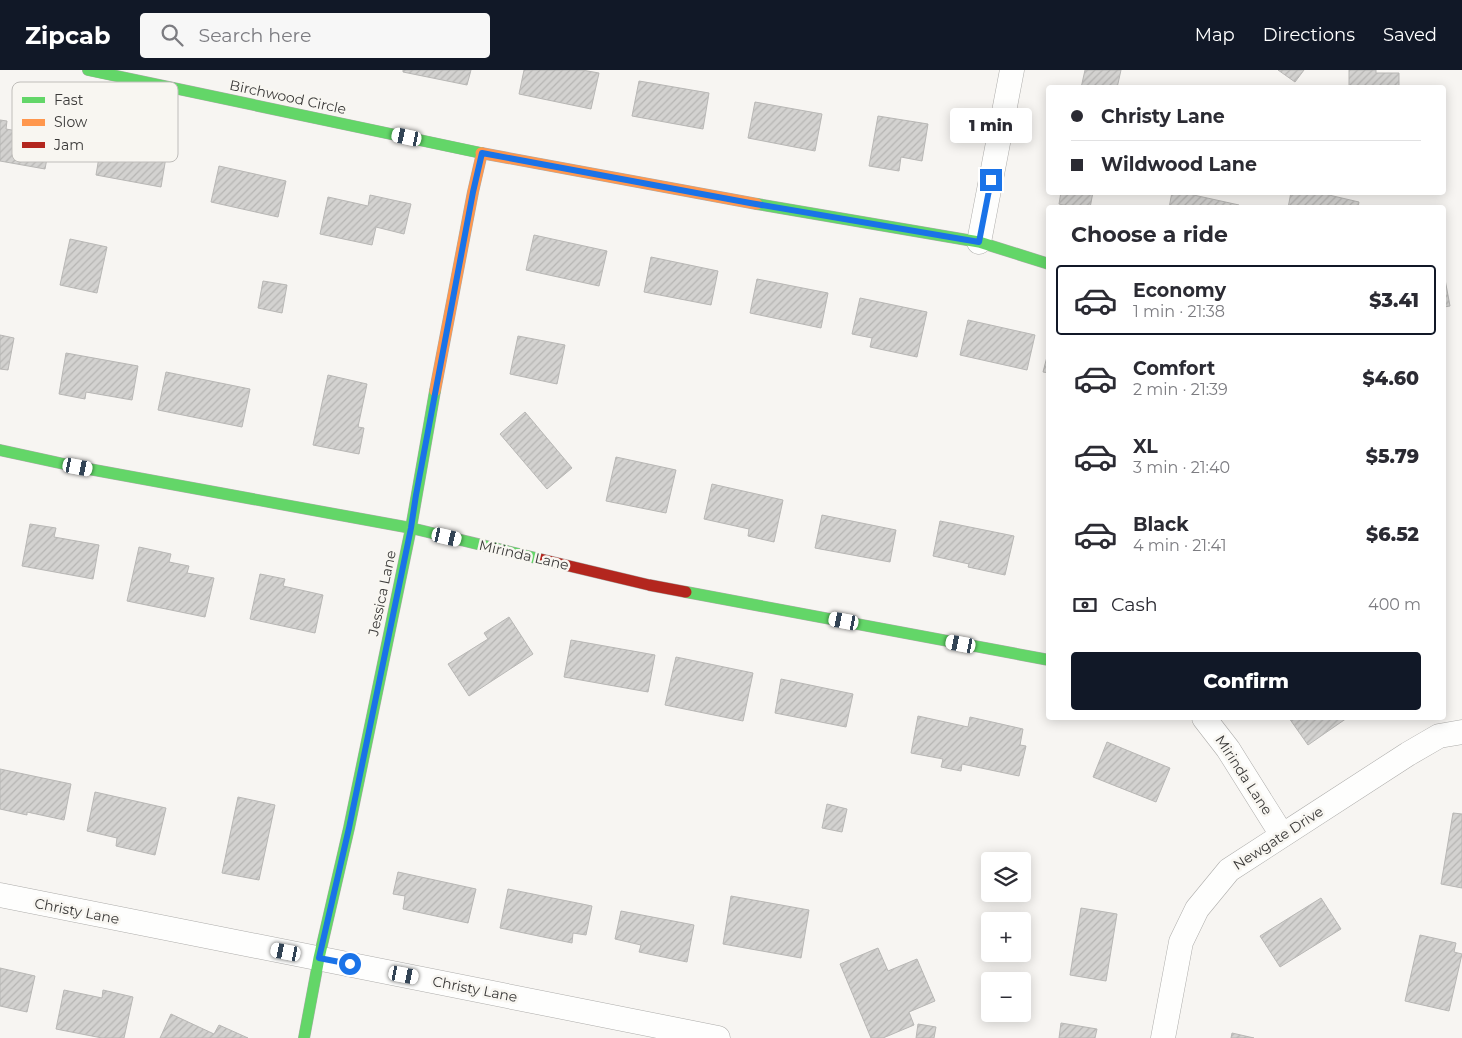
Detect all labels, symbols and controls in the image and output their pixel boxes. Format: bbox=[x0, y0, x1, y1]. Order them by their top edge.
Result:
search box bbox=[140, 13, 490, 58]
text: Zipcab bbox=[25, 21, 110, 50]
icon: search bbox=[158, 21, 186, 49]
text: Search here bbox=[198, 24, 311, 47]
text: Map bbox=[1195, 24, 1235, 46]
text: Directions bbox=[1263, 24, 1355, 46]
text: Saved bbox=[1383, 24, 1437, 46]
street label: Birchwood Circle bbox=[228, 76, 348, 118]
legend bbox=[12, 82, 178, 162]
text: Fast bbox=[54, 91, 84, 109]
text: Christy Lane bbox=[1101, 105, 1225, 128]
callout: 1 min bbox=[950, 108, 1032, 142]
text: Slow bbox=[54, 113, 88, 131]
text: 1 min bbox=[969, 116, 1013, 135]
car bbox=[390, 127, 423, 147]
text: Jam bbox=[53, 136, 84, 154]
text: Wildwood Lane bbox=[1101, 153, 1257, 176]
route end bbox=[980, 169, 1002, 191]
text: Choose a ride bbox=[1071, 221, 1228, 248]
icon: car bbox=[1073, 278, 1118, 323]
text: Economy bbox=[1133, 279, 1226, 302]
text: $3.41 bbox=[1369, 289, 1419, 312]
text: 1 min · 21:38 bbox=[1133, 302, 1225, 321]
icon: car bbox=[1073, 356, 1118, 401]
text: Comfort bbox=[1133, 357, 1215, 380]
text: $4.60 bbox=[1362, 367, 1419, 390]
text: 2 min · 21:39 bbox=[1133, 380, 1228, 399]
icon: car bbox=[1073, 434, 1118, 479]
text: XL bbox=[1133, 435, 1158, 458]
text: $5.79 bbox=[1366, 445, 1419, 468]
car bbox=[61, 457, 94, 477]
text: 3 min · 21:40 bbox=[1133, 458, 1230, 477]
icon: car bbox=[1073, 512, 1118, 557]
text: Black bbox=[1133, 513, 1189, 536]
text: $6.52 bbox=[1366, 523, 1419, 546]
car bbox=[430, 526, 463, 548]
street label: Mirinda Lane bbox=[477, 536, 571, 574]
text: 4 min · 21:41 bbox=[1133, 536, 1227, 555]
street label: Jessica Lane bbox=[364, 549, 400, 638]
icon: cash bbox=[1071, 591, 1099, 619]
text: Cash bbox=[1111, 593, 1158, 616]
text: 400 m bbox=[1368, 595, 1421, 614]
car bbox=[827, 611, 860, 631]
car bbox=[944, 634, 977, 654]
button: Confirm bbox=[1071, 652, 1421, 710]
street label: Mirinda Lane bbox=[1211, 732, 1277, 818]
street label: Newgate Drive bbox=[1230, 802, 1326, 874]
map controls bbox=[981, 852, 1031, 1022]
button: layers bbox=[981, 852, 1031, 902]
street label: Christy Lane bbox=[33, 894, 121, 928]
button: + bbox=[981, 912, 1031, 962]
car bbox=[269, 942, 302, 962]
route start bbox=[339, 953, 361, 975]
car bbox=[387, 965, 420, 985]
street label: Christy Lane bbox=[431, 972, 519, 1006]
button: − bbox=[981, 972, 1031, 1022]

